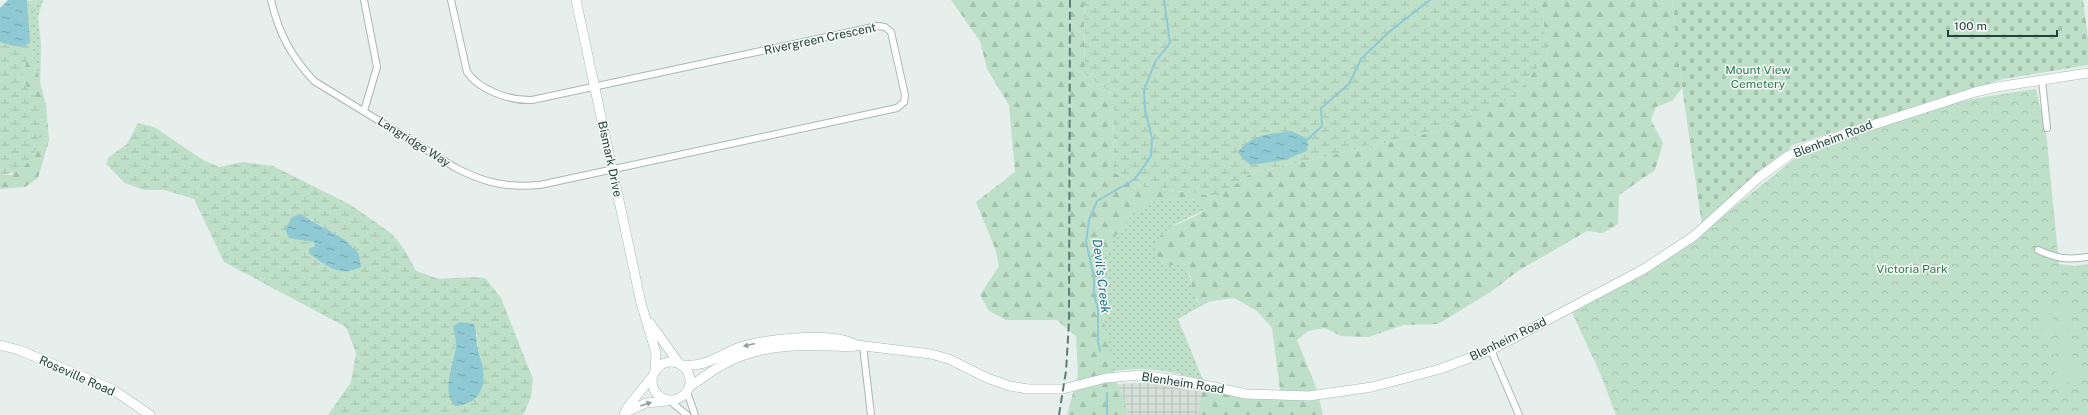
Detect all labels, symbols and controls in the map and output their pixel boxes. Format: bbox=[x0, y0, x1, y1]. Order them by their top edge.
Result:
scale bar bbox=[1948, 12, 2057, 38]
text: 100 m bbox=[1954, 19, 1987, 33]
street label: Rivergreen Crescent bbox=[763, 20, 878, 58]
park label: Mount View Cemetery bbox=[1725, 63, 1791, 91]
street label: Langridge Way bbox=[375, 114, 453, 170]
street label: Blenheim Road bbox=[1791, 117, 1875, 161]
street label: Bismark Drive bbox=[595, 120, 625, 198]
water label: Devil's Creek bbox=[1090, 238, 1114, 314]
park label: Victoria Park bbox=[1876, 262, 1948, 276]
street label: Blenheim Road bbox=[1467, 314, 1549, 364]
one-way arrow bbox=[743, 342, 755, 348]
street label: Roseville Road bbox=[37, 353, 117, 399]
street label: Blenheim Road bbox=[1141, 370, 1225, 396]
one-way arrow bbox=[640, 400, 652, 406]

